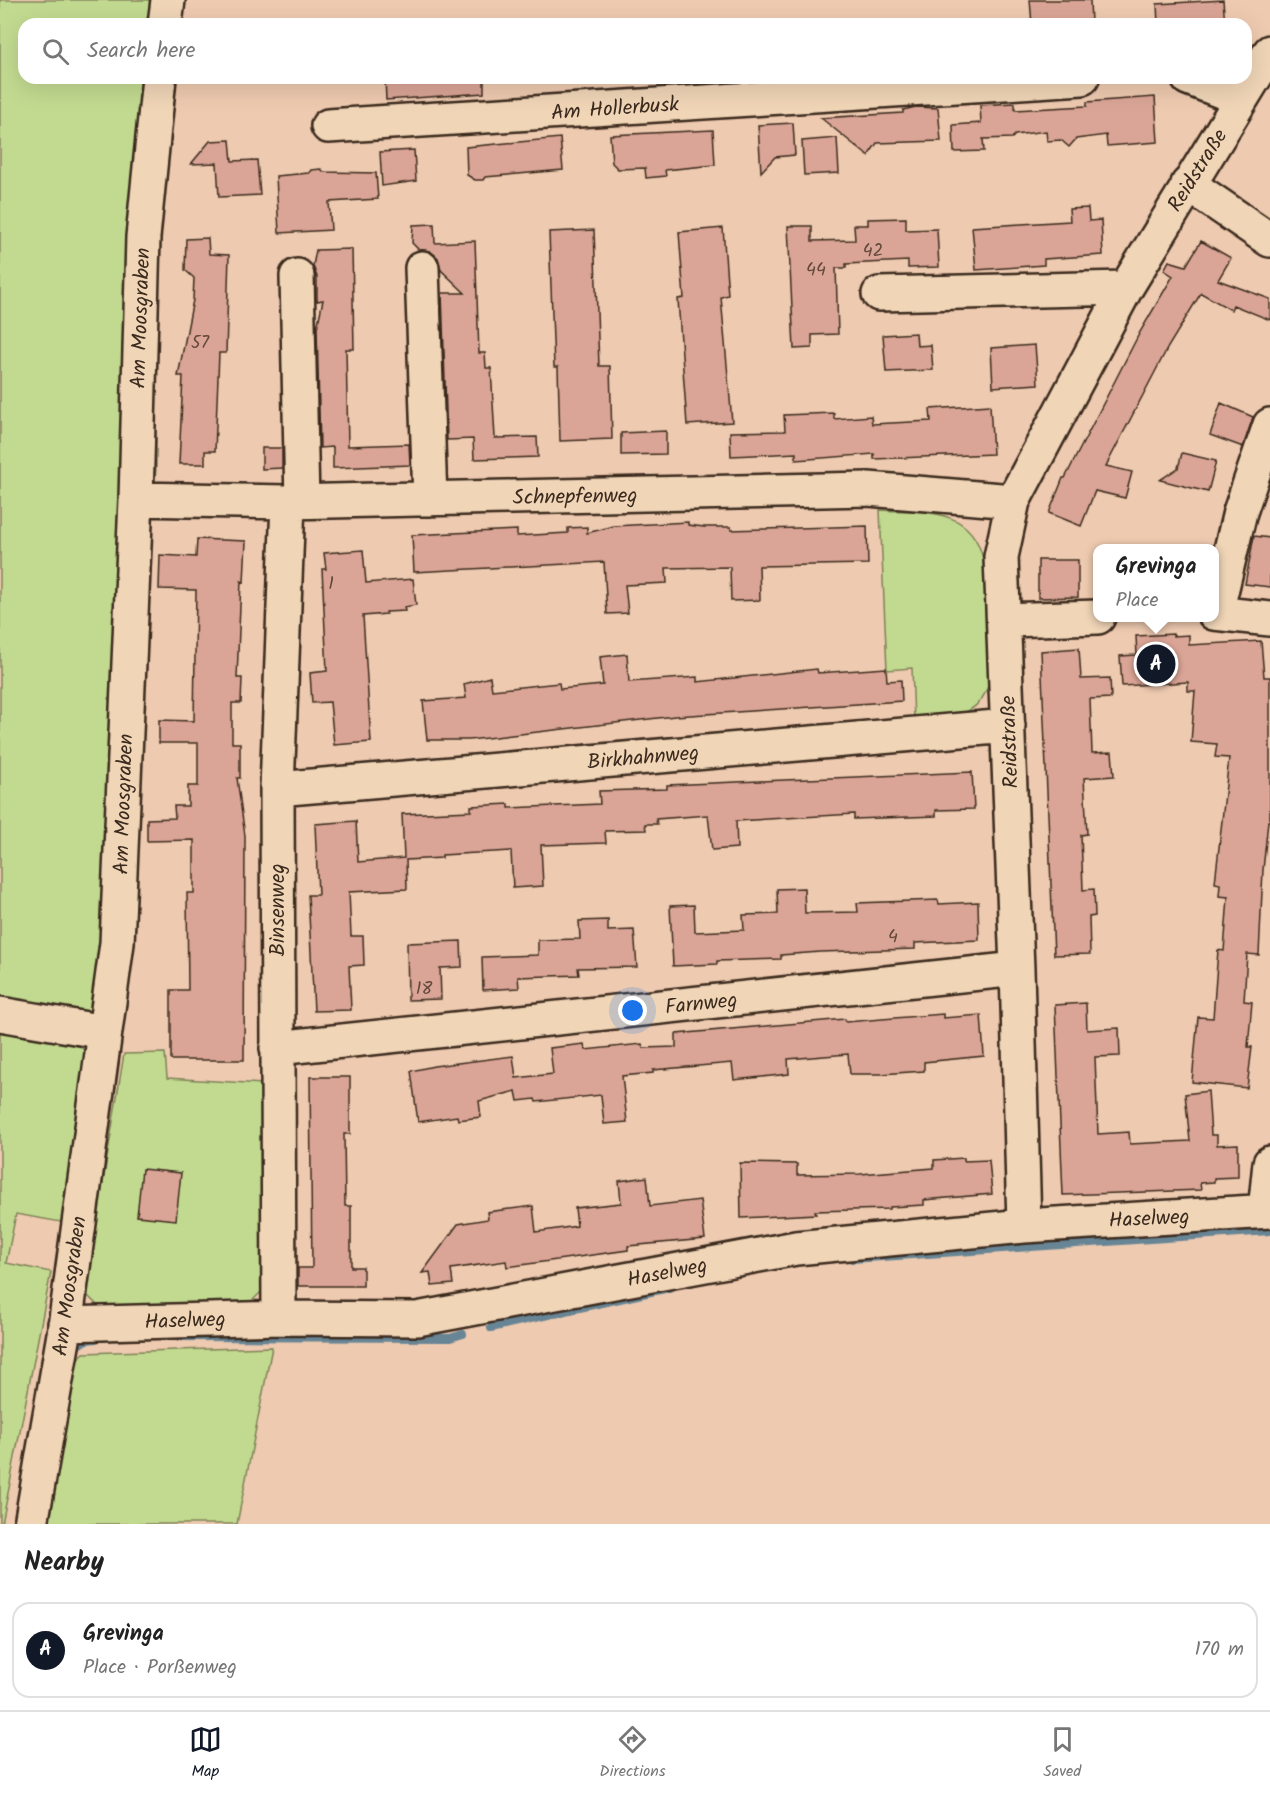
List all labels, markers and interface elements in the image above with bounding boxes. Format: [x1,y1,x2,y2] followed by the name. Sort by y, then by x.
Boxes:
[18,18,1252,84] search box
[87,34,195,69] text: Search here
[39,35,72,68] icon: search
[550,89,680,130] street label: Am Hollerbusk
[1160,122,1237,219] street label: Reidstraße
[863,237,883,266] house number: 42
[123,247,160,389] street label: Am Moosgraben
[806,256,826,285] house number: 44
[191,329,210,358] house number: 57
[512,480,638,515] street label: Schnepfenweg
[1093,544,1219,622] popup
[1116,550,1196,585] text: Grevinga
[328,570,334,599] house number: 1
[1116,585,1159,617] text: Place
[1136,642,1176,686] pin: A
[992,694,1029,789] street label: Reidstraße
[106,733,143,875] street label: Am Moosgraben
[586,737,701,780] street label: Birkhahnweg
[262,864,295,956] street label: Binsenweg
[888,923,898,952] house number: 4
[416,975,432,1004] house number: 18
[663,984,739,1025] street label: Farnweg
[618,996,647,1025] your location
[1108,1201,1190,1238] street label: Haselweg
[44,1214,97,1358] street label: Am Moosgraben
[624,1250,710,1297] street label: Haselweg
[144,1304,226,1339] street label: Haselweg
[24,1542,104,1584] text: Nearby
[83,1617,164,1652] text: Grevinga
[39,1634,52,1666] text: A
[1195,1634,1244,1666] text: 170 m
[83,1652,237,1684] text: Place · Porßenweg
[189,1723,222,1784] tab: Map
[599,1723,666,1784] tab: Directions
[1043,1723,1081,1784] tab: Saved

